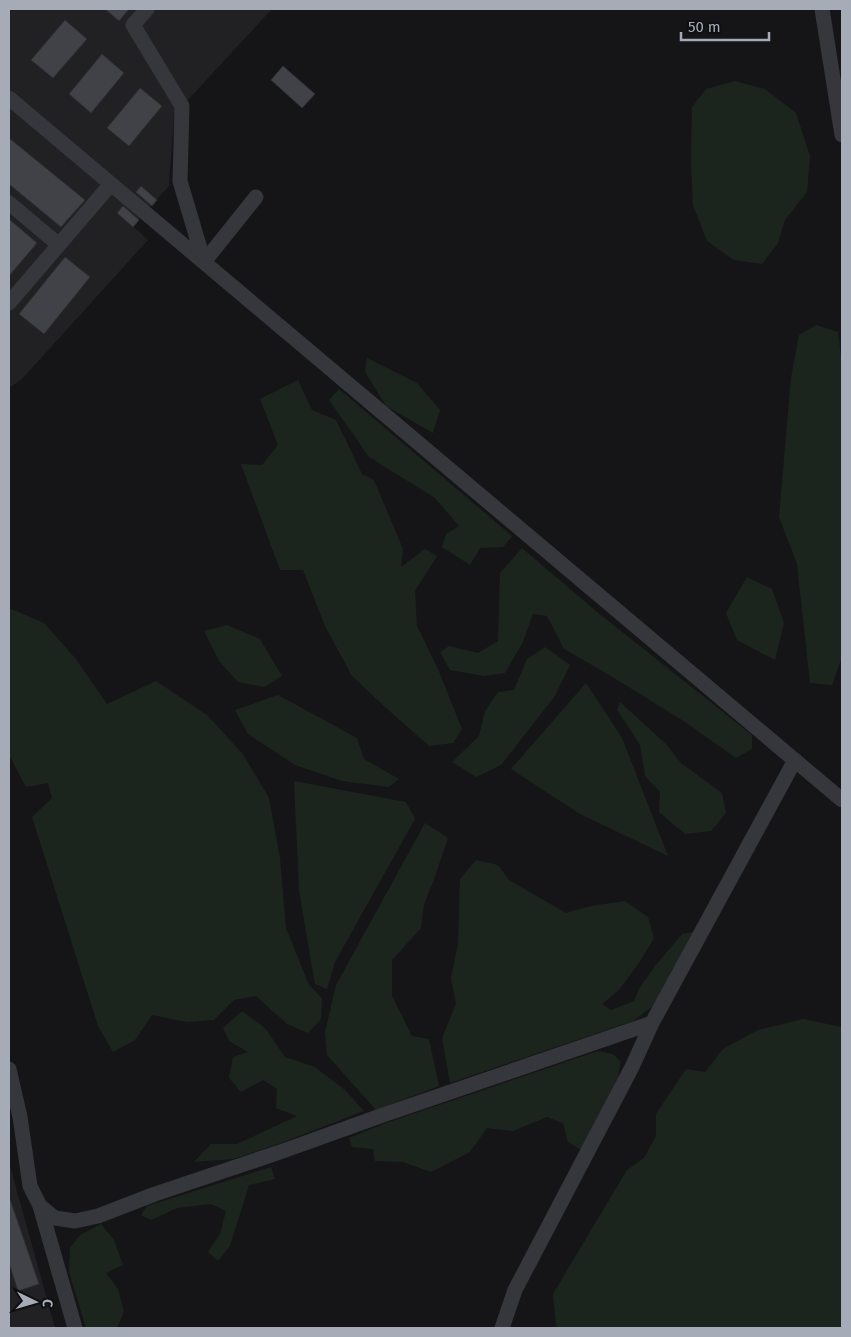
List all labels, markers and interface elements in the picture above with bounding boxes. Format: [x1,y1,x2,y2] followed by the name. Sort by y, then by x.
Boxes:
[681,10,768,42] scale bar
[688,18,721,36] text: 50 m
[10,1277,60,1327] north arrow
[39,1298,56,1308] text: С

